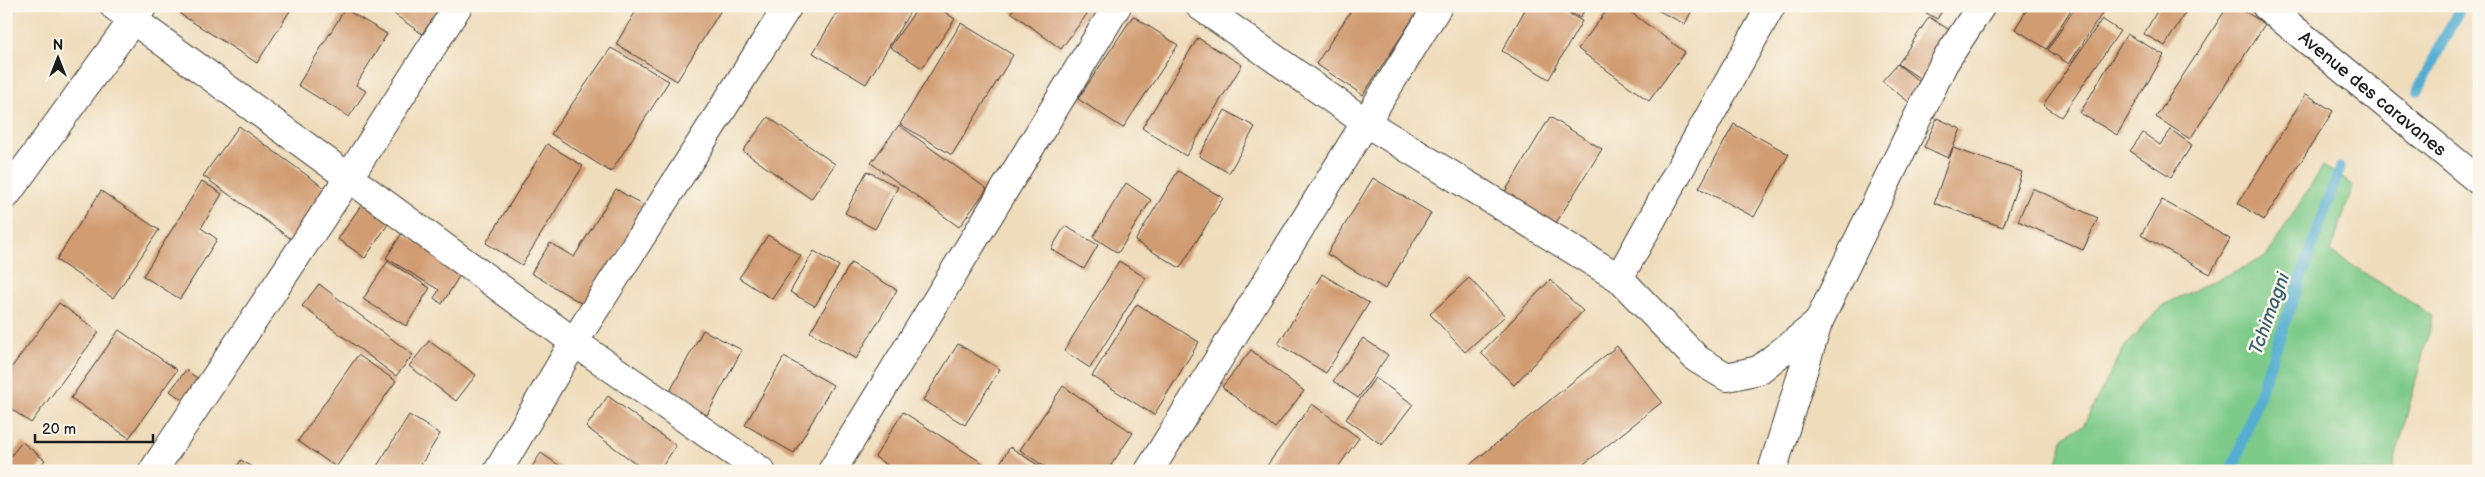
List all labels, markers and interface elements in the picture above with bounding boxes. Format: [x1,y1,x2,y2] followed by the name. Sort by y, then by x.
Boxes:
[2295,27,2451,160] street label: Avenue des caravanes
[32,32,82,82] north arrow
[53,37,63,54] text: N
[2245,269,2296,358] water label: Tchimagni
[35,412,152,444] scale bar
[42,420,76,439] text: 20 m

